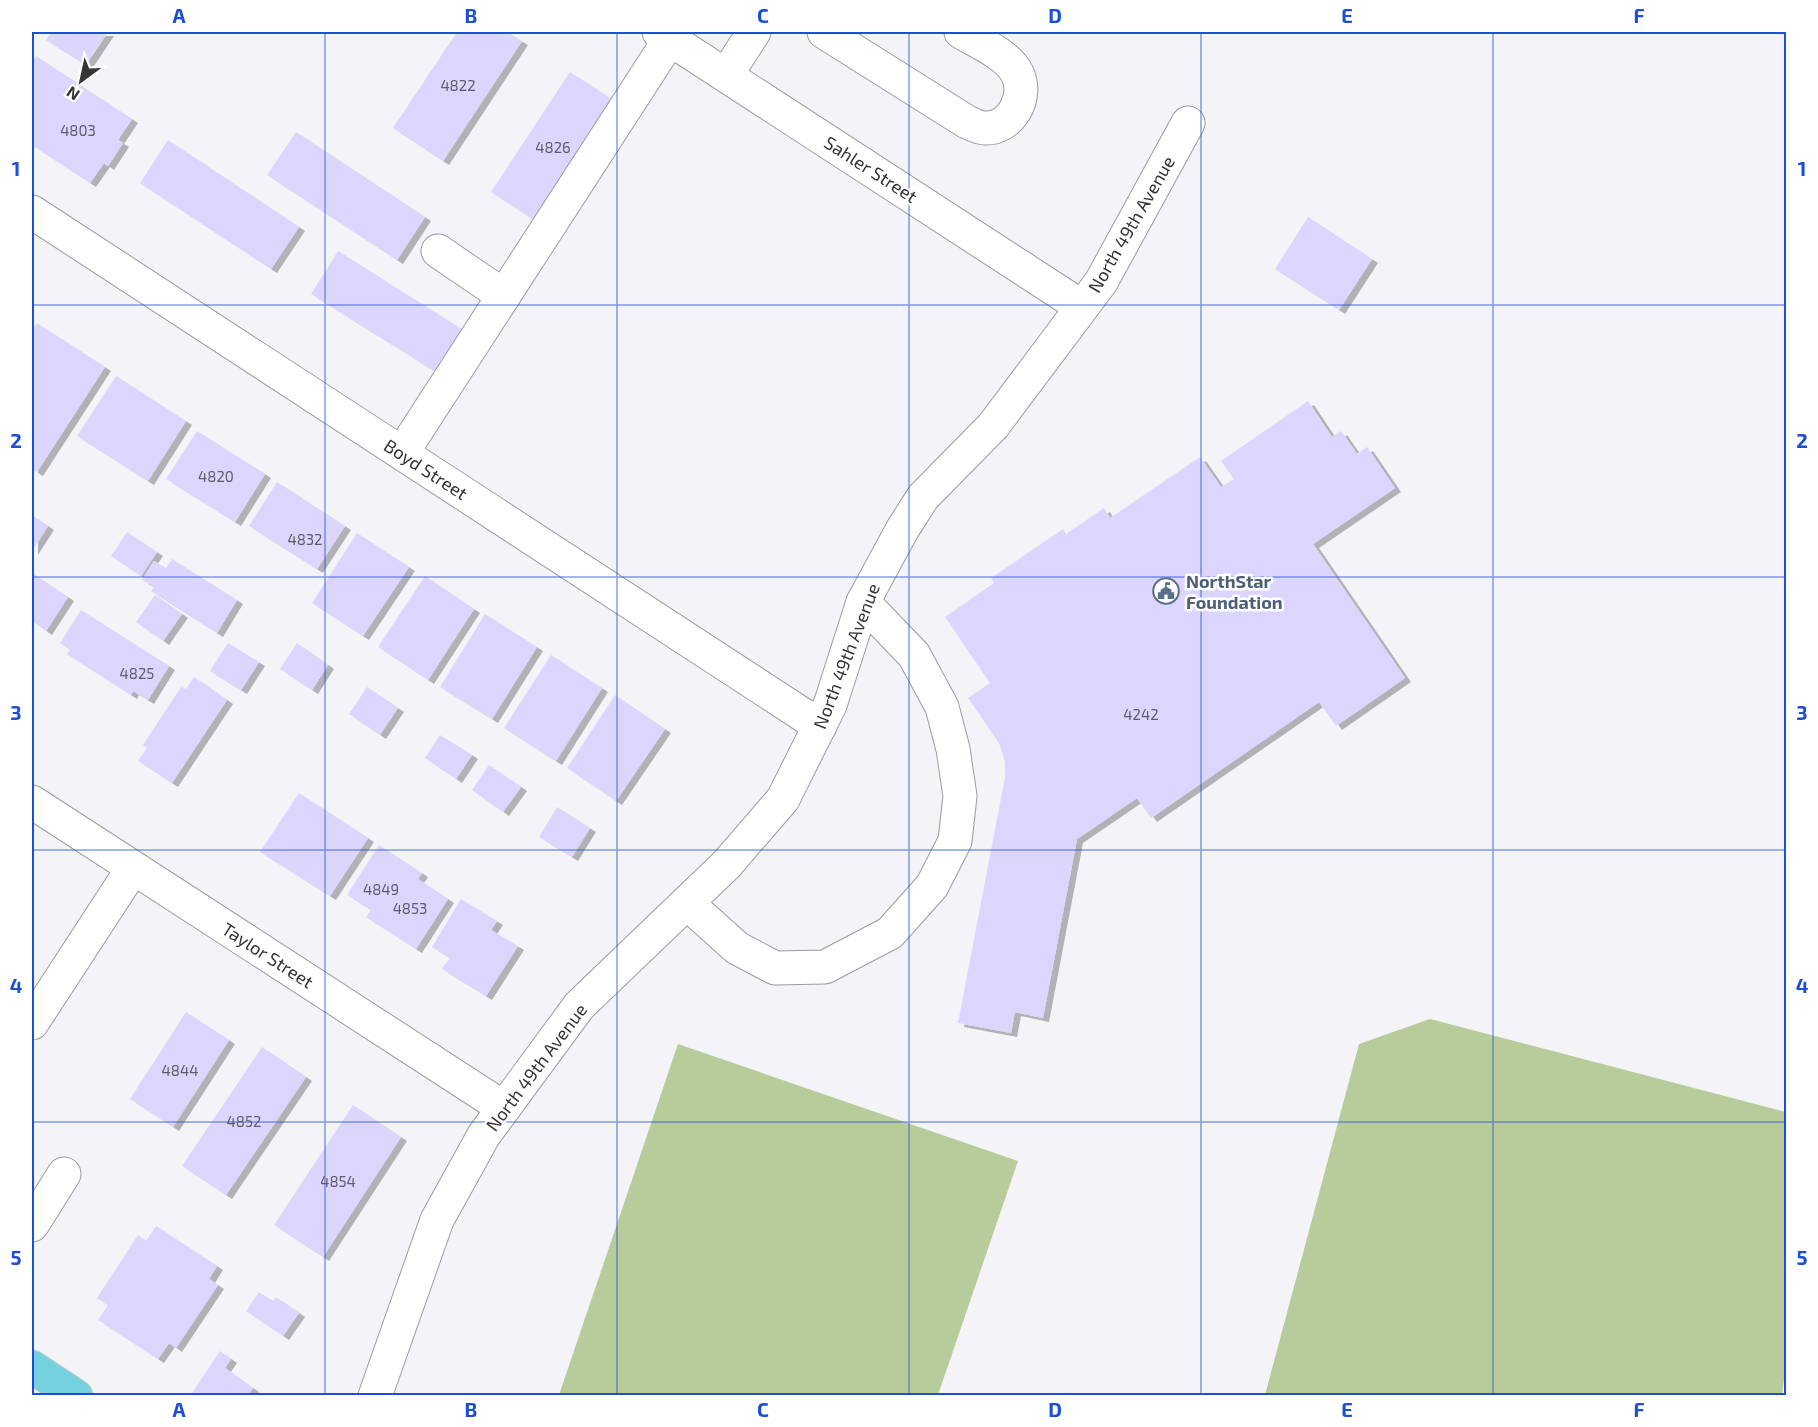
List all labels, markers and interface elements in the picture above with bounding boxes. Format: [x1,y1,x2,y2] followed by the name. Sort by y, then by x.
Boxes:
[172,3,186,27] text: A
[465,3,477,27] text: B
[757,3,769,27] text: C
[1048,3,1062,27] text: D
[1341,3,1353,27] text: E
[1633,3,1645,27] text: F
[51,51,111,111] north arrow
[440,76,476,94] house number: 4822
[63,83,83,105] text: N
[60,121,96,139] house number: 4803
[820,131,922,207] street label: Sahler Street
[535,138,571,156] house number: 4826
[1083,152,1179,296] street label: North 49th Avenue
[12,156,20,180] text: 1
[1798,156,1806,180] text: 1
[10,428,22,452] text: 2
[1796,428,1808,452] text: 2
[380,434,472,504] street label: Boyd Street
[198,467,234,485] house number: 4820
[287,530,323,548] house number: 4832
[1186,570,1283,613] place label: NorthStar Foundation
[1151,576,1181,606] public building icon: NorthStar Foundation
[808,580,884,732] street label: North 49th Avenue
[120,664,154,682] house number: 4825
[10,700,22,724] text: 3
[1796,700,1808,724] text: 3
[1123,705,1159,723] house number: 4242
[363,880,399,898] house number: 4849
[393,899,427,917] house number: 4853
[218,917,318,993] street label: Taylor Street
[10,973,23,997] text: 4
[1796,973,1809,997] text: 4
[481,999,591,1135] street label: North 49th Avenue
[162,1061,198,1079] house number: 4844
[227,1112,261,1130] house number: 4852
[320,1172,356,1190] house number: 4854
[10,1245,22,1269] text: 5
[1796,1245,1808,1269] text: 5
[172,1397,186,1421] text: A
[465,1397,477,1421] text: B
[757,1397,769,1421] text: C
[1048,1397,1062,1421] text: D
[1341,1397,1353,1421] text: E
[1633,1397,1645,1421] text: F

